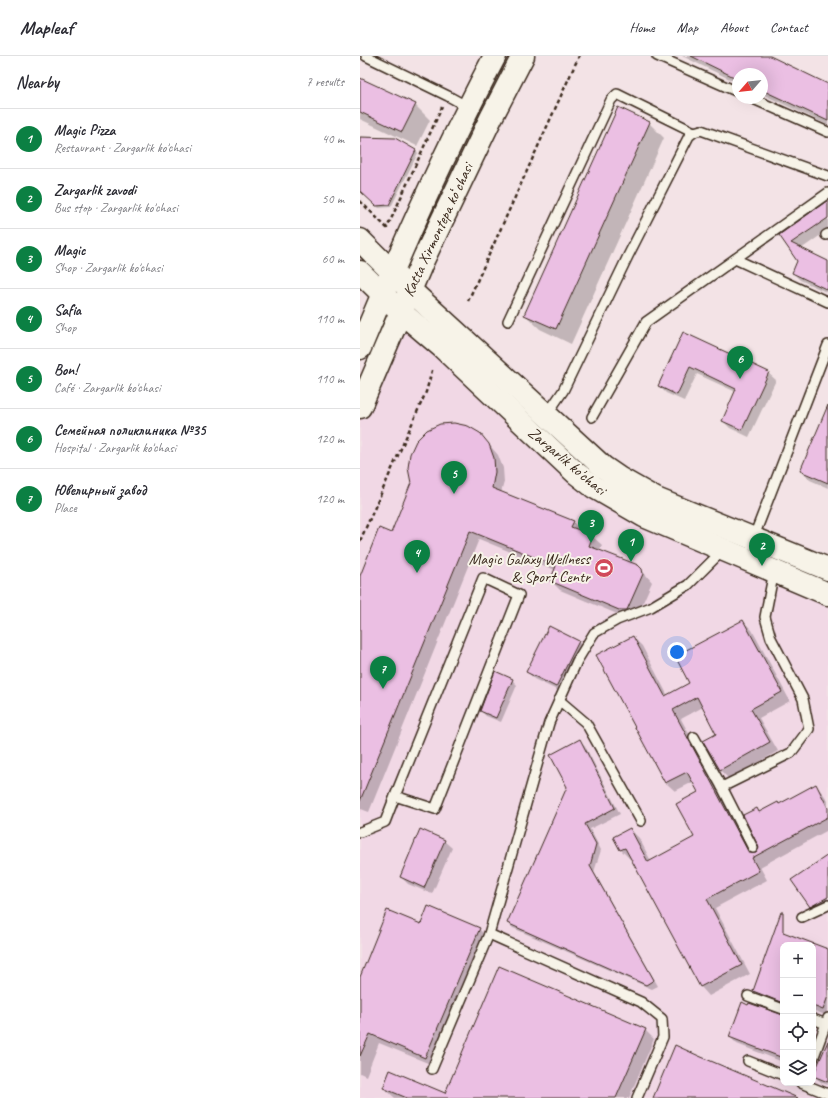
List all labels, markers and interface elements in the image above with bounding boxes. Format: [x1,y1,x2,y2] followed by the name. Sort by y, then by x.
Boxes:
[20,16,73,40] text: Mapleaf
[629,19,655,36] text: Home
[677,19,698,36] text: Map
[720,19,748,36] text: About
[770,19,808,36] text: Contact
[732,68,768,104] north arrow
[16,72,59,93] text: Nearby
[306,74,344,90] text: 7 results
[54,121,115,140] text: Magic Pizza
[26,131,32,147] text: 1
[322,131,344,147] text: 40 m
[54,140,191,156] text: Restaurant · Zargarlik ko'chasi
[398,158,479,300] street label: Katta Xirmontepa koʻchasi
[54,181,136,200] text: Zargarlik zavodi
[26,191,32,207] text: 2
[322,191,344,207] text: 50 m
[54,200,178,216] text: Bus stop · Zargarlik ko'chasi
[54,241,85,260] text: Magic
[26,251,32,267] text: 3
[322,251,344,267] text: 60 m
[54,260,163,276] text: Shop · Zargarlik ko'chasi
[54,301,81,320] text: Safia
[26,311,32,327] text: 4
[316,311,344,327] text: 110 m
[54,320,76,336] text: Shop
[727,346,753,379] pin: 6
[54,361,77,380] text: Bon!
[26,371,32,387] text: 5
[316,371,344,387] text: 110 m
[54,380,160,396] text: Café · Zargarlik ko'chasi
[54,421,205,440] text: Семейная поликлиника №35
[524,423,612,501] street label: Zargarlik ko'chasi
[26,431,32,447] text: 6
[316,431,344,447] text: 120 m
[54,440,176,456] text: Hospital · Zargarlik ko'chasi
[441,461,467,494] pin: 5
[54,481,146,500] text: Ювелирный завод
[26,491,32,507] text: 7
[316,491,344,507] text: 120 m
[54,500,77,516] text: Place
[578,510,604,543] pin: 3
[618,529,644,562] pin: 1
[749,533,775,566] pin: 2
[404,540,430,573] pin: 4
[469,549,592,587] place label: Magic Galaxy Wellness & Sport Centr
[593,557,615,579] sports icon: Magic Galaxy Wellness & Sport Centr
[667,642,687,662] your location
[370,656,396,689] pin: 7
[780,942,816,1086] map controls
[780,942,816,978] button: +
[780,978,816,1014] button: −
[780,1014,816,1050] button: locate
[780,1050,816,1086] button: layers

